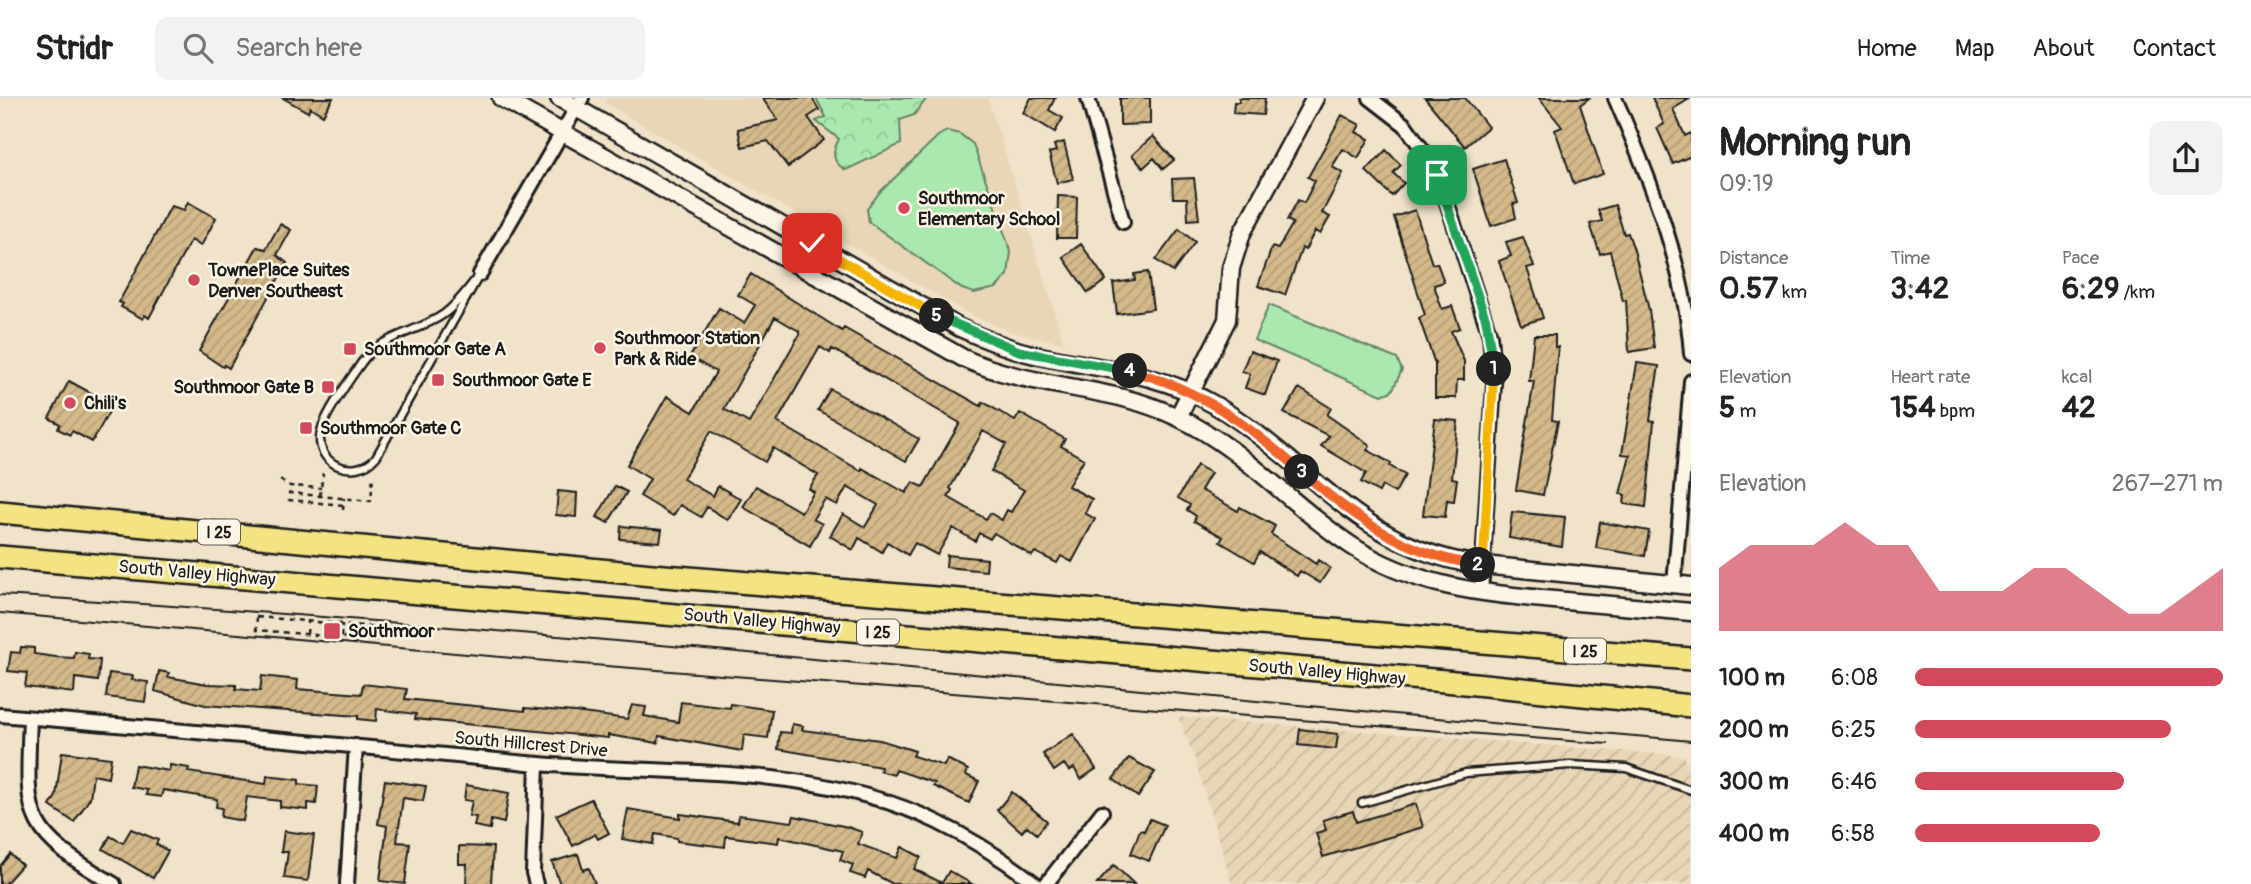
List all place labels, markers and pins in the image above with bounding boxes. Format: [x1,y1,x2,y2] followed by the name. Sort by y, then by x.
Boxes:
[1407,145,1467,205] pin
[918,187,1060,231] place label: Southmoor Elementary School
[896,200,912,216] marker: Southmoor Elementary School
[782,213,842,273] pin
[207,259,350,303] place label: TownePlace Suites Denver Southeast
[186,272,202,288] marker: TownePlace Suites Denver Southeast
[920,298,954,333] pin: 5
[614,327,760,371] place label: Southmoor Station Park & Ride
[364,338,506,361] place label: Southmoor Gate A
[592,340,608,356] marker: Southmoor Station Park & Ride
[342,341,358,357] marker: Southmoor Gate A
[1476,352,1512,386] pin: 1
[1112,354,1148,388] pin: 4
[452,369,592,392] place label: Southmoor Gate E
[430,372,446,388] marker: Southmoor Gate E
[173,376,314,399] place label: Southmoor Gate B
[320,379,336,395] marker: Southmoor Gate B
[84,392,127,415] place label: Chili's
[62,395,78,411] marker: Chili's
[320,417,461,440] place label: Southmoor Gate C
[298,420,314,436] marker: Southmoor Gate C
[1284,454,1320,490] pin: 3
[1460,547,1496,582] pin: 2
[348,620,435,643] place label: Southmoor
[322,621,342,641] marker: Southmoor

